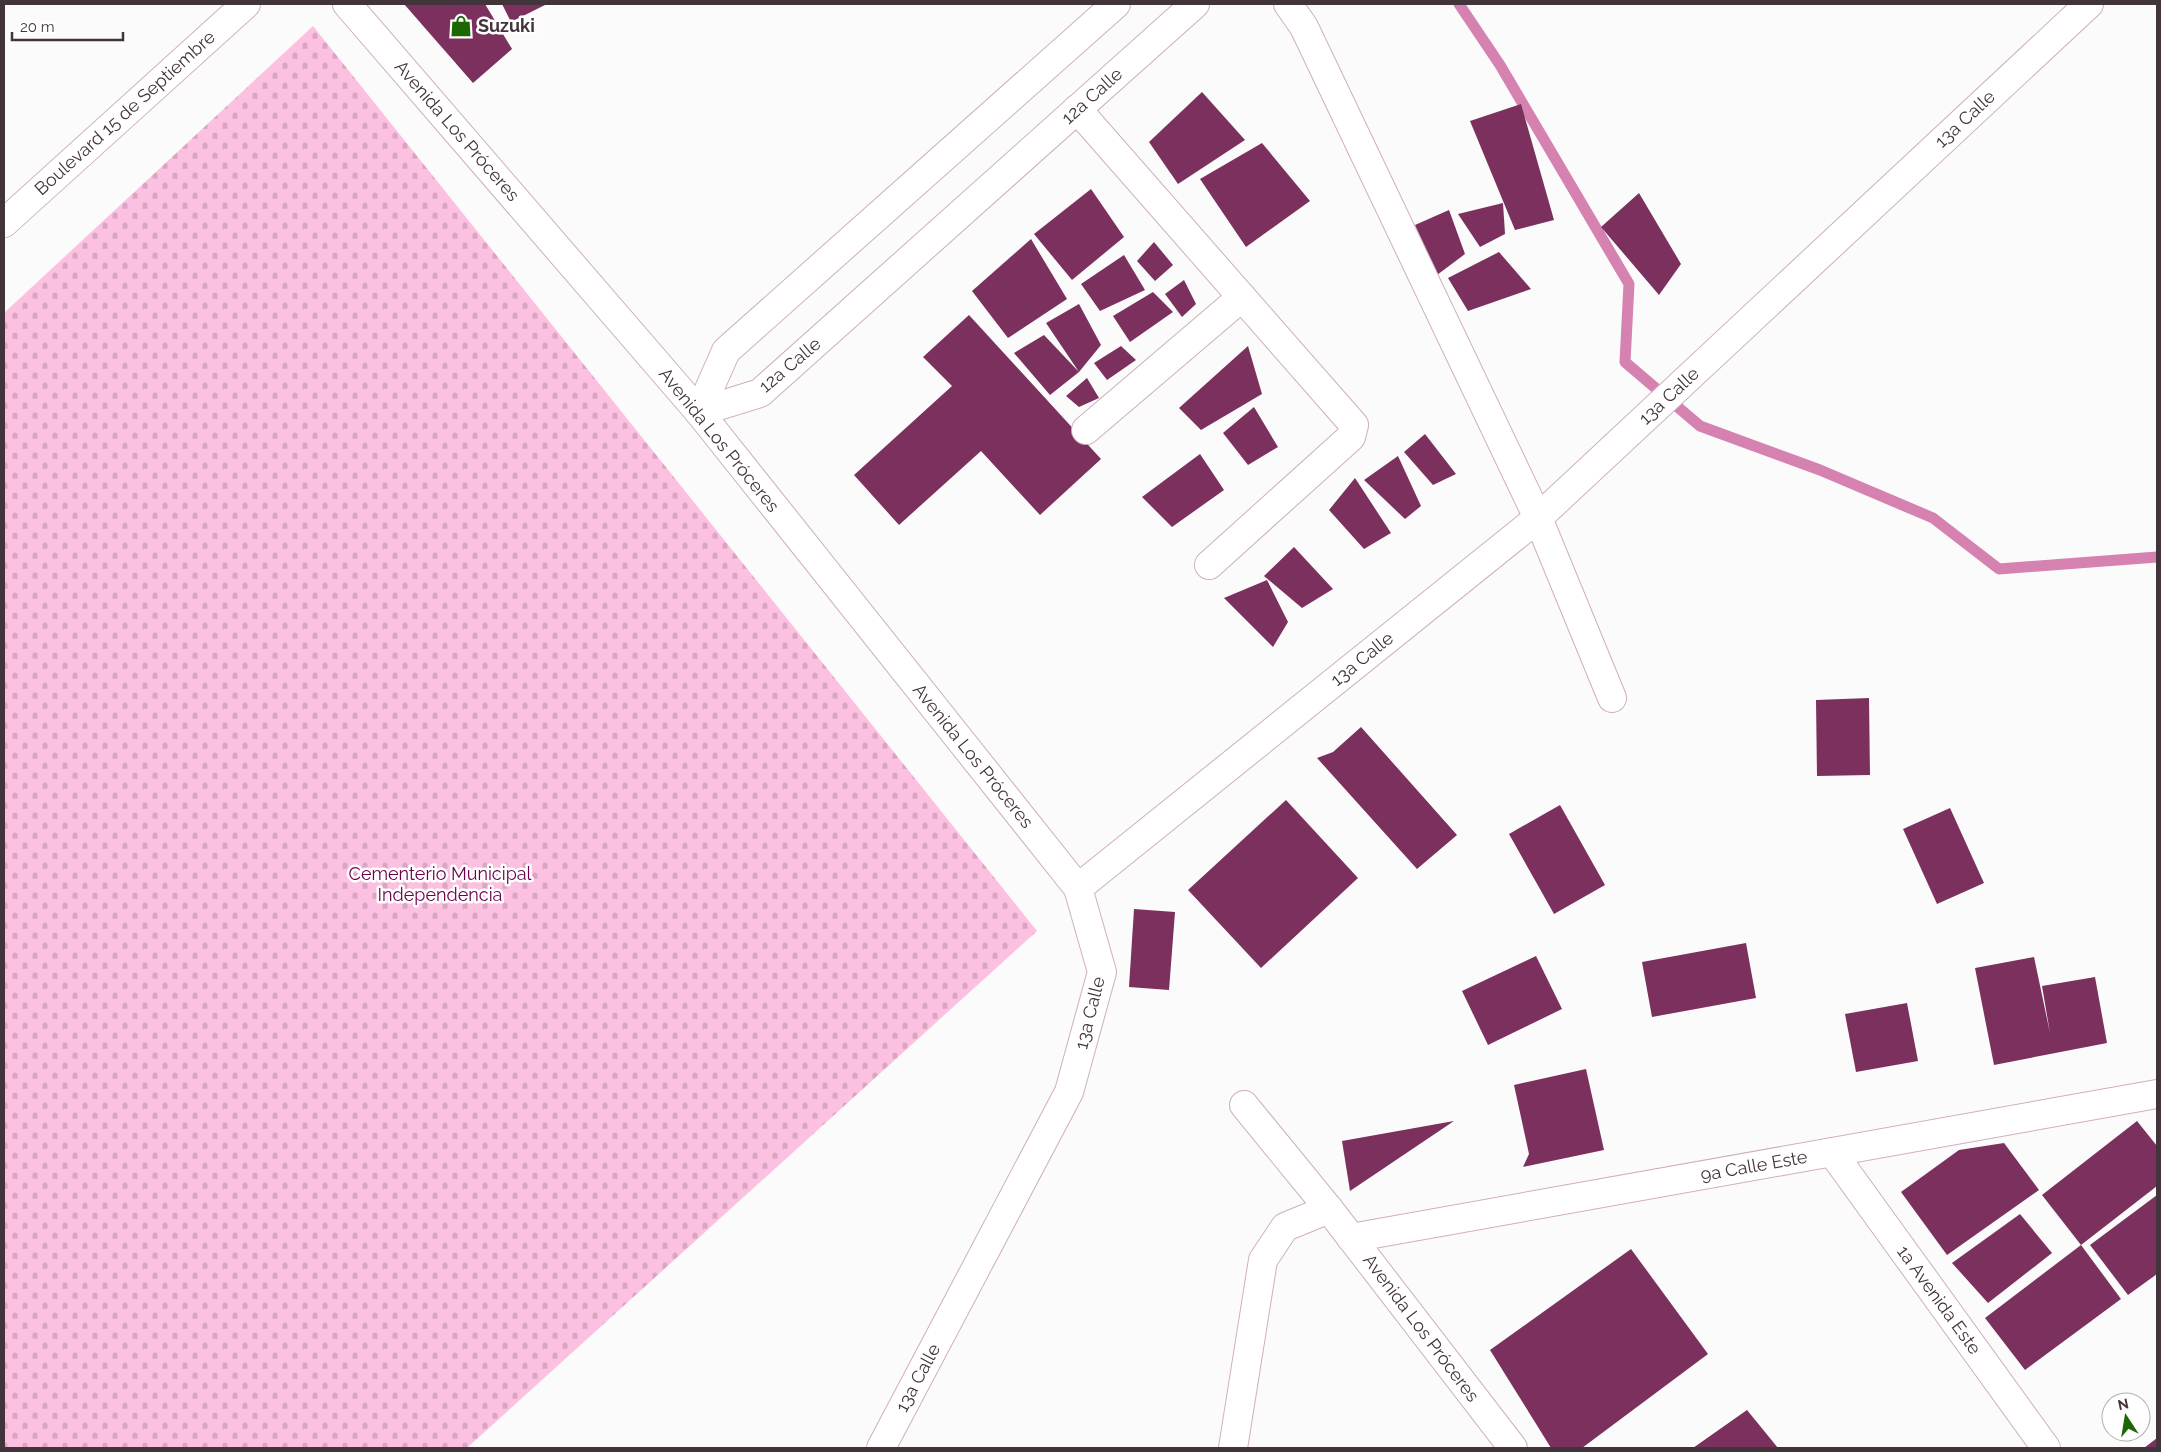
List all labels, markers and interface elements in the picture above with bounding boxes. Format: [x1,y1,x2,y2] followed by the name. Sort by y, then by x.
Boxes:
[12,10,124,42] scale bar
[448,13,474,39] shop icon: Suzuki
[478,15,535,36] place label: Suzuki
[20,18,55,36] text: 20 m
[30,26,219,199] street label: Boulevard 15 de Septiembre
[391,56,524,205] street label: Avenida Los Próceres
[1057,63,1127,128] street label: 12a Calle
[1930,85,1999,152] street label: 13a Calle
[755,333,825,396] street label: 12a Calle
[1634,362,1703,429] street label: 13a Calle
[655,363,784,516] street label: Avenida Los Próceres
[1326,627,1397,690] street label: 13a Calle
[909,679,1038,832] street label: Avenida Los Próceres
[349,863,532,905] park label: Cementerio Municipal Independencia
[1070,974,1109,1051] street label: 13a Calle
[1699,1146,1809,1185] street label: 9a Calle Este
[1893,1241,1986,1358] street label: 1a Avenida Este
[1359,1250,1484,1406] street label: Avenida Los Próceres
[891,1340,944,1415] street label: 13a Calle
[2101,1392,2151,1442] north arrow
[2116,1395,2130,1413] text: N

